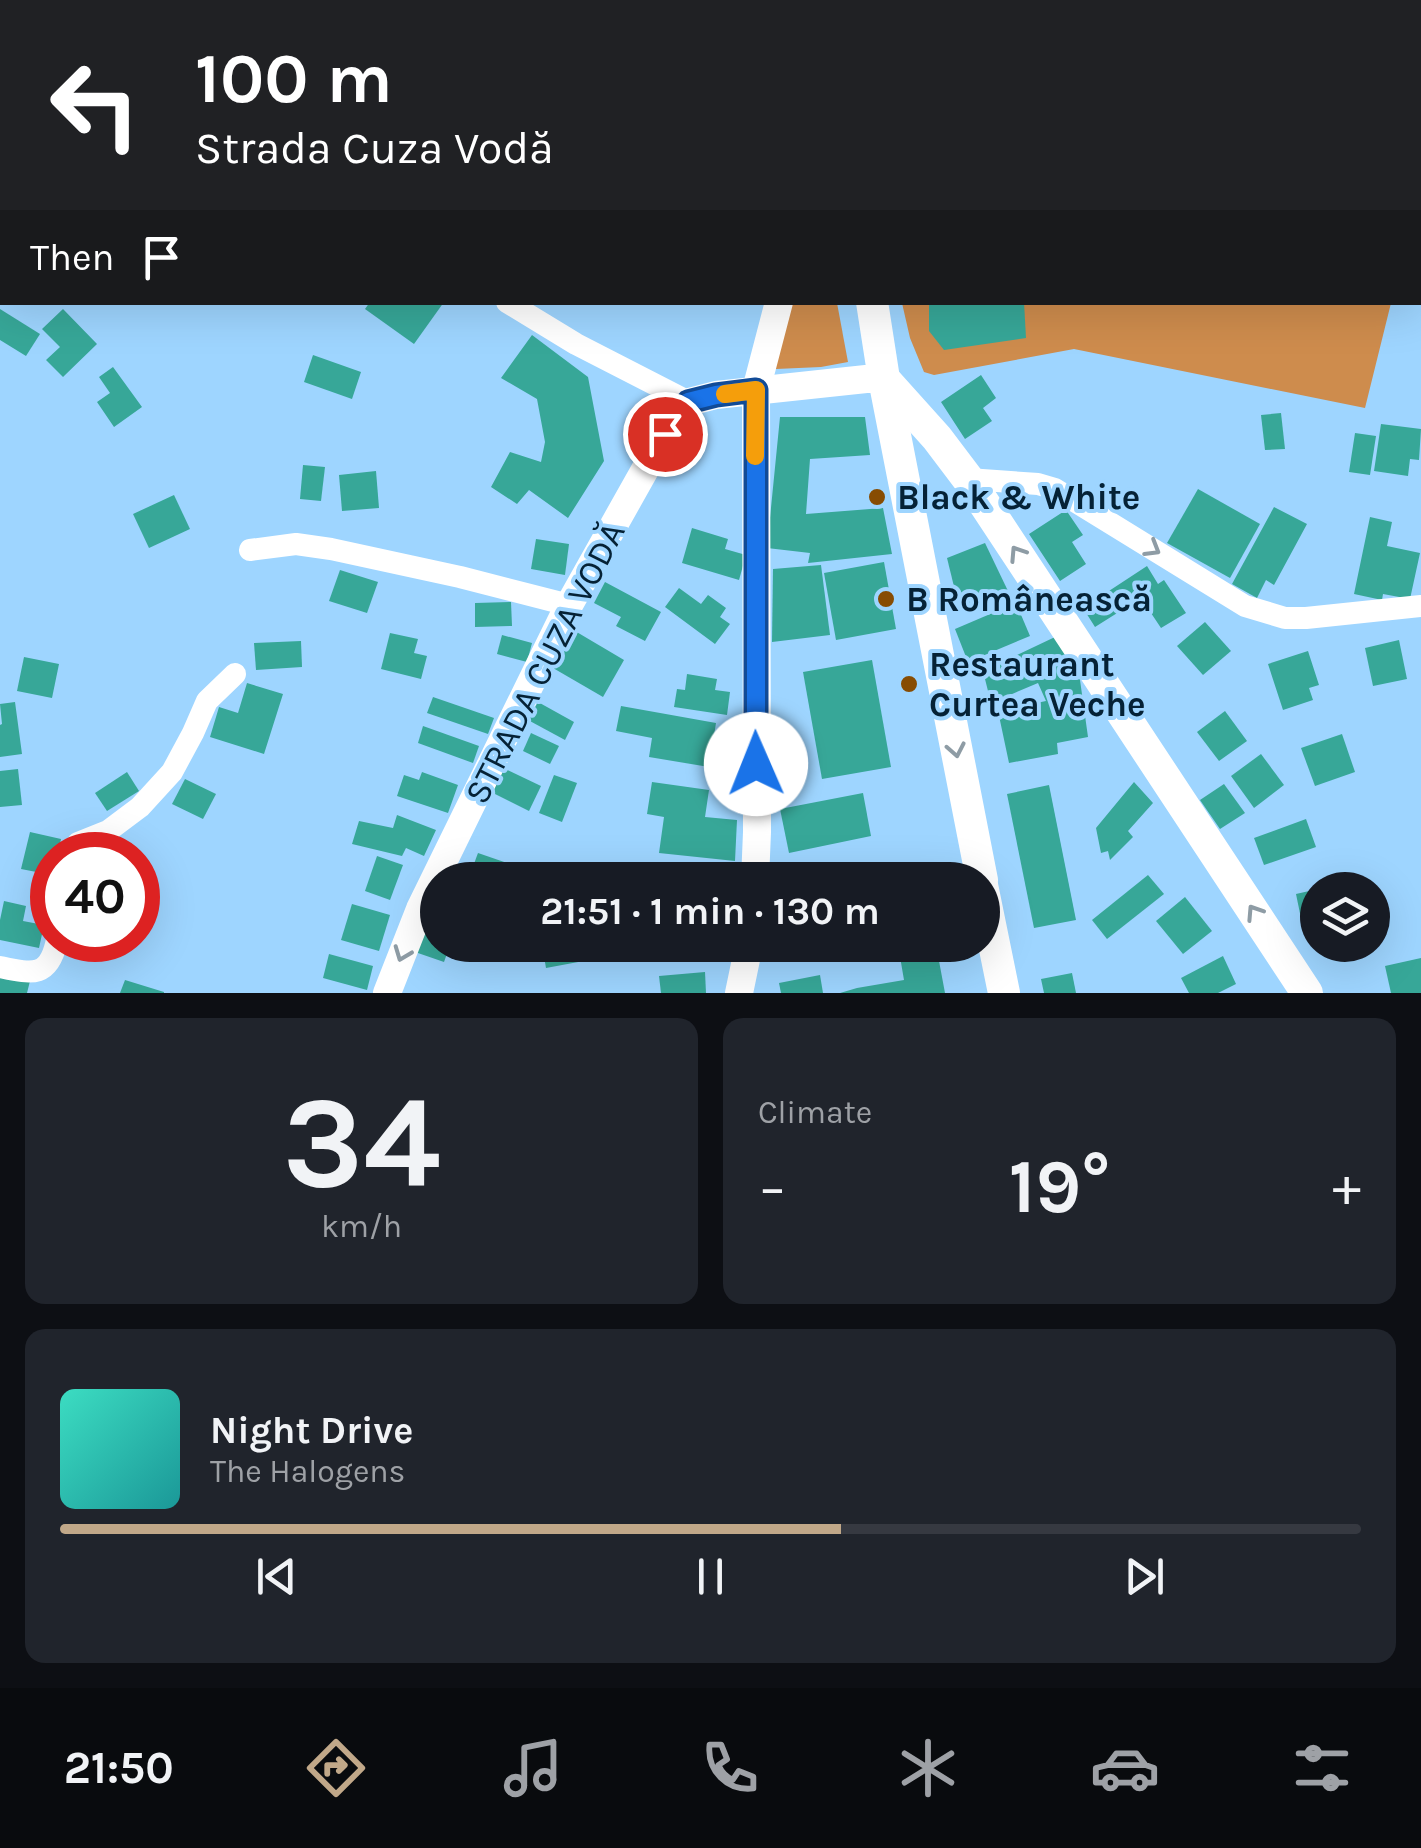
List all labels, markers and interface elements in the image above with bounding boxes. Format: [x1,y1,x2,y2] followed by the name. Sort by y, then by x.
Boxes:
[195,38,393,120] text: 100 m
[30,40,160,170] icon: left
[195,122,554,174] text: Strada Cuza Vodă
[134,230,189,285] icon: arrive
[30,235,114,280] text: Then
[623,392,708,477] pin
[638,407,693,462] icon: arrive
[897,477,1140,518] place label: Black & White
[866,486,888,508] marker: Black & White
[456,515,634,811] street label: STRADA CUZA VODĂ
[1142,537,1160,556] one-way arrow
[1010,545,1029,563] one-way arrow
[906,579,1152,620] place label: B Românească
[875,588,897,610] marker: B Românească
[929,644,1146,725] place label: Restaurant Curtea Veche
[898,673,920,695] marker: Restaurant Curtea Veche
[704,712,808,816] position arrow
[945,741,966,758] one-way arrow
[30,832,160,962] speed limit sign: 40
[1300,872,1390,962] map controls
[1300,872,1390,962] button: layers
[540,889,880,934] text: 21:51 · 1 min · 130 m
[1247,904,1266,922] one-way arrow
[393,944,413,961] one-way arrow
[282,1067,441,1219] text: 34
[758,1094,872,1131] text: Climate
[1009,1143,1110,1231] text: 19°
[758,1155,787,1219] text: −
[1332,1155,1361,1219] text: +
[321,1208,402,1245] text: km/h
[210,1408,413,1453] text: Night Drive
[210,1453,405,1490] text: The Halogens
[249,1549,304,1604] icon: previous
[683,1549,738,1604] icon: pause
[1117,1549,1172,1604] icon: next
[301,1733,371,1803] icon: directions
[498,1733,568,1803] icon: music
[695,1733,765,1803] icon: phone
[893,1733,963,1803] icon: climate
[1090,1733,1160,1803] icon: car
[1287,1733,1357,1803] icon: filters
[64,1742,174,1794] text: 21:50

